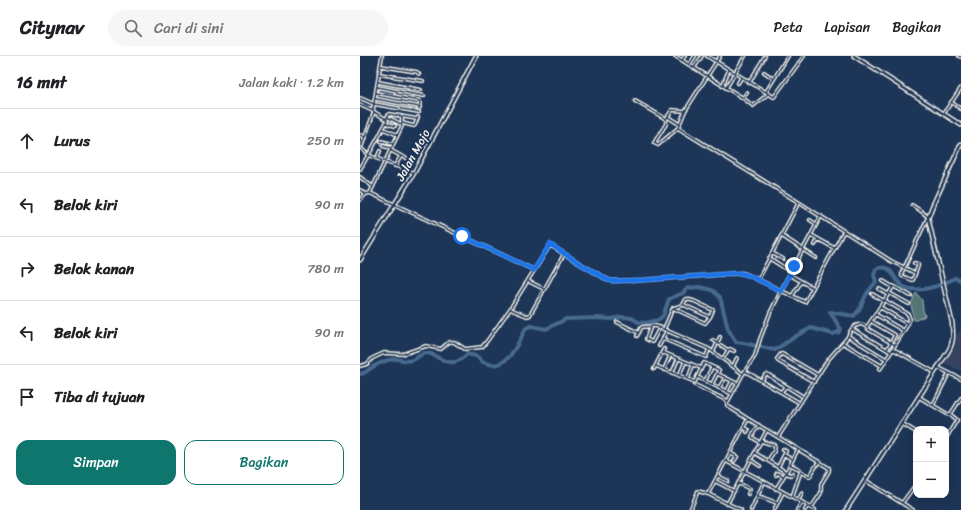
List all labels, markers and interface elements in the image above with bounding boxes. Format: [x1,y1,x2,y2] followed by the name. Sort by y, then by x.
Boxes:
[108,10,388,46] search box
[20,11,84,44] text: Citynav
[154,15,224,41] text: Cari di sini
[773,15,802,40] text: Peta
[824,15,870,40] text: Lapisan
[892,15,941,40] text: Bagikan
[122,17,144,39] icon: search
[16,67,66,97] text: 16 mnt
[239,71,344,94] text: Jalan kaki · 1.2 km
[389,125,436,186] street label: Jalan Mojo
[54,128,90,154] text: Lurus
[307,129,344,152] text: 250 m
[16,130,38,152] icon: ahead
[54,192,117,218] text: Belok kiri
[314,193,344,216] text: 90 m
[16,194,38,216] icon: left
[453,227,471,245] route start
[54,256,134,282] text: Belok kanan
[307,257,344,280] text: 780 m
[785,257,803,275] route end
[16,258,38,280] icon: right
[54,320,117,346] text: Belok kiri
[314,321,344,344] text: 90 m
[16,322,38,344] icon: left
[54,384,145,410] text: Tiba di tujuan
[16,386,38,408] icon: arrive
[913,426,949,498] map controls
[913,426,949,462] button: +
[16,440,176,485] button: Simpan
[184,440,344,485] button: Bagikan
[913,462,949,498] button: −

